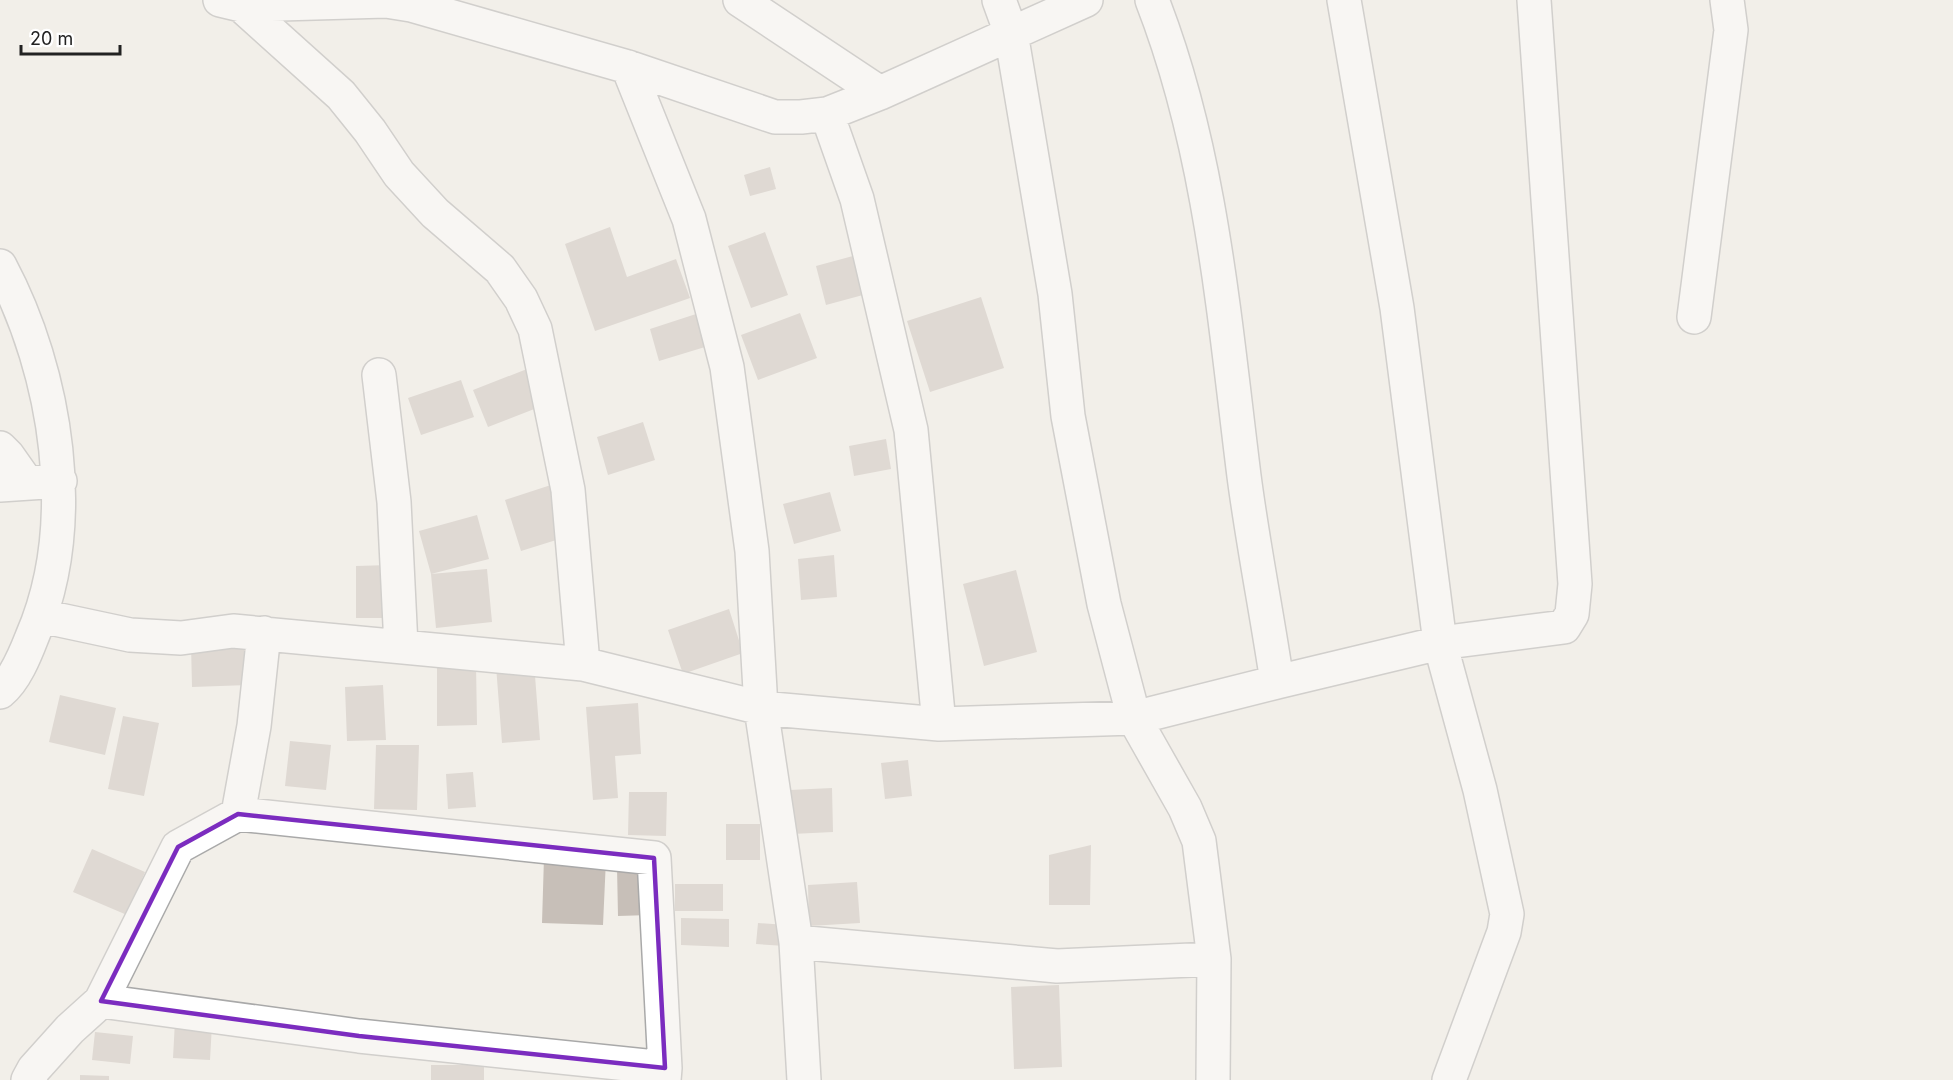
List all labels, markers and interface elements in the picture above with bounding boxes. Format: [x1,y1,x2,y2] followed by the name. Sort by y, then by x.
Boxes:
[21,18,120,56] scale bar
[30,28,73,49] text: 20 m

